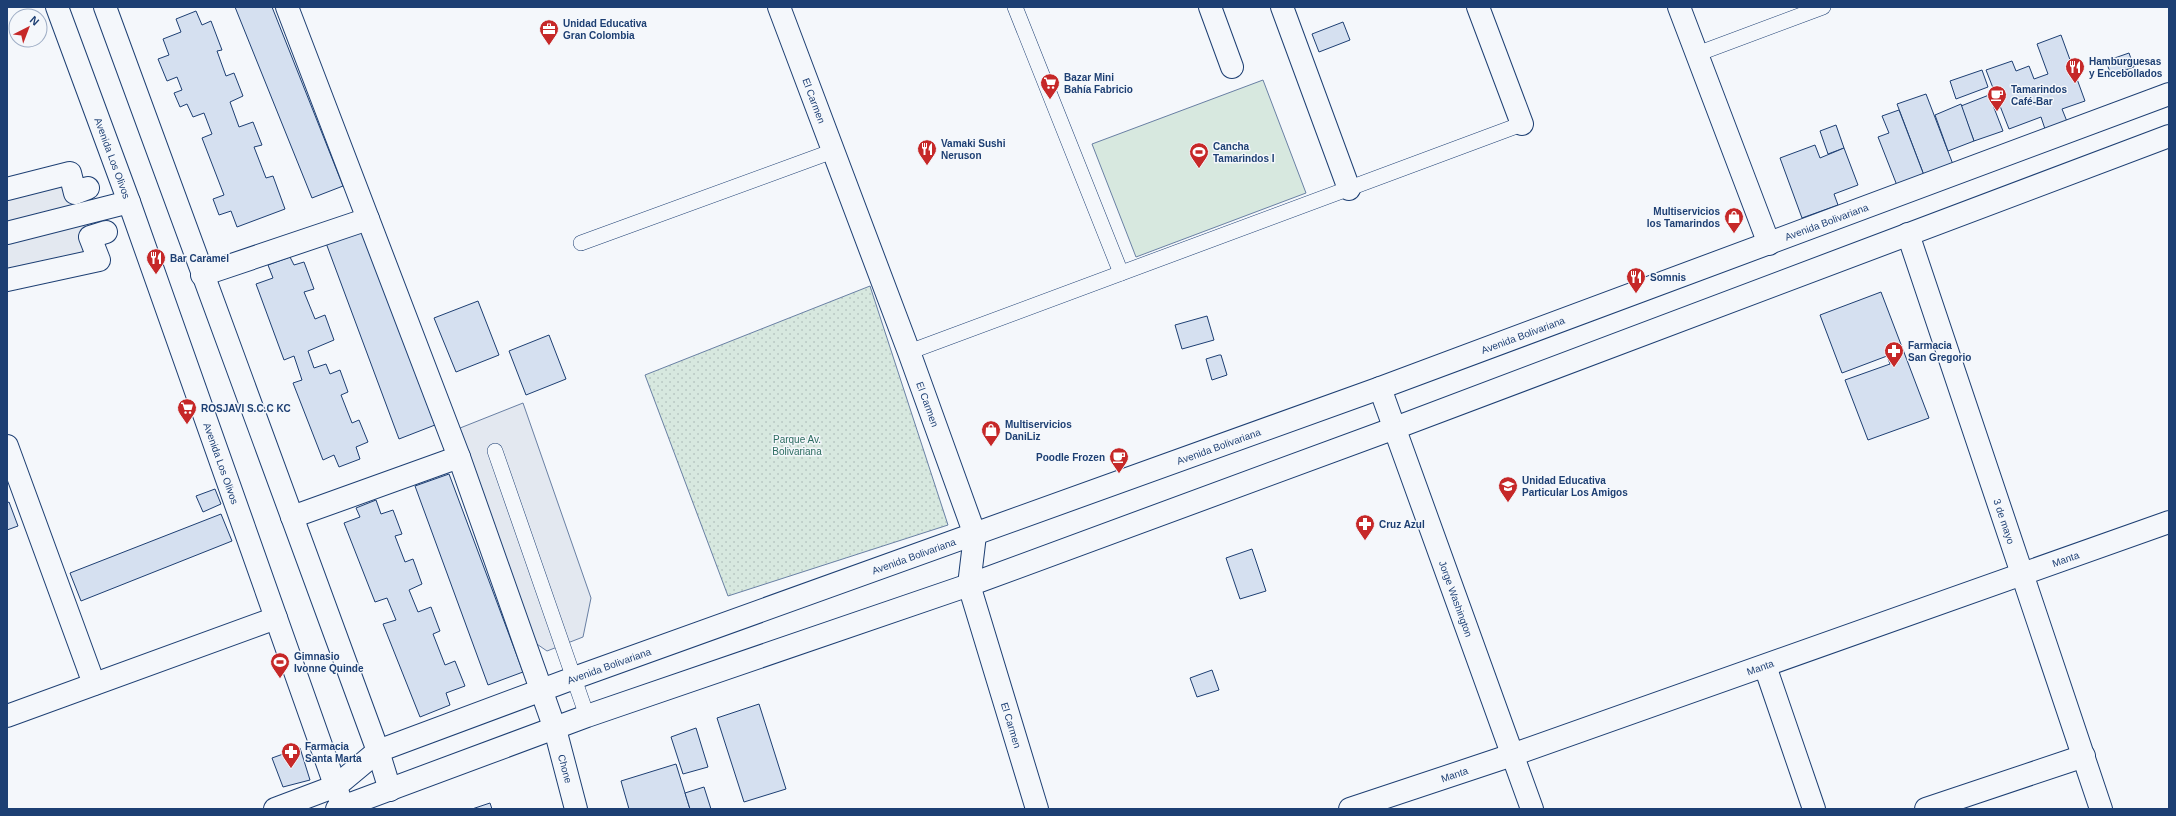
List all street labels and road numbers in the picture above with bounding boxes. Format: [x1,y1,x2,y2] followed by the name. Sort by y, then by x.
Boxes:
[801,77,828,125] street label: El Carmen
[93,116,133,200] street label: Avenida Los Olivos
[1783,201,1870,242] street label: Avenida Bolivariana
[1480,314,1567,355] street label: Avenida Bolivariana
[915,380,941,428] street label: El Carmen
[202,421,241,505] street label: Avenida Los Olivos
[1175,426,1262,466] street label: Avenida Bolivariana
[1992,497,2017,546] street label: 3 de mayo
[870,536,957,576] street label: Avenida Bolivariana
[2051,549,2081,569] street label: Manta
[1437,559,1475,638] street label: Jorge Washington
[565,645,653,686] street label: Avenida Bolivariana
[1745,657,1775,677] street label: Manta
[999,701,1024,749] street label: El Carmen
[556,753,575,785] street label: Chone
[1439,764,1470,784] street label: Manta

